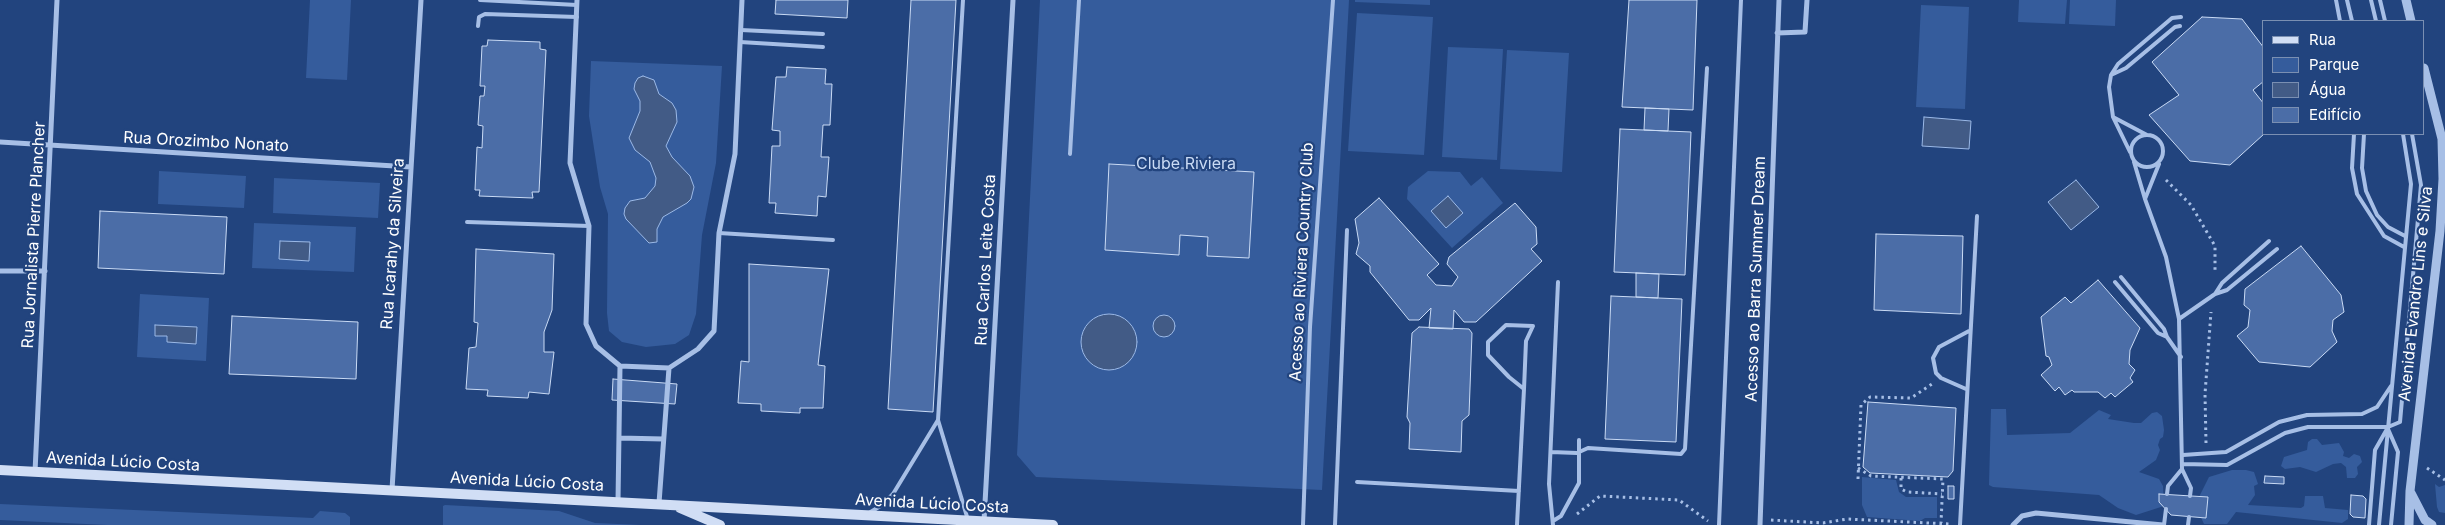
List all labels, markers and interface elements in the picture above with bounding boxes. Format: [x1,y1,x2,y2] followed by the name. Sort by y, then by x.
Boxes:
[2262,20,2425,135] legend
[2309,30,2336,49] text: Rua
[2309,55,2359,74] text: Parque
[2309,80,2346,99] text: Água
[2309,105,2361,124] text: Edifício
[18,121,50,349] street label: Rua Jornalista Pierre Plancher
[123,128,289,156] street label: Rua Orozimbo Nonato
[1286,142,1318,382] street label: Acesso ao Riviera Country Club
[1136,154,1236,174] park label: Clube Riviera
[1742,156,1770,402] street label: Acesso ao Barra Summer Dream
[377,158,409,330] street label: Rua Icarahy da Silveira
[972,174,1000,346] street label: Rua Carlos Leite Costa
[2395,185,2437,403] street label: Avenida Evandro Lins e Silva
[45,448,201,476] street label: Avenida Lúcio Costa
[449,468,605,496] street label: Avenida Lúcio Costa
[854,490,1010,518] street label: Avenida Lúcio Costa

